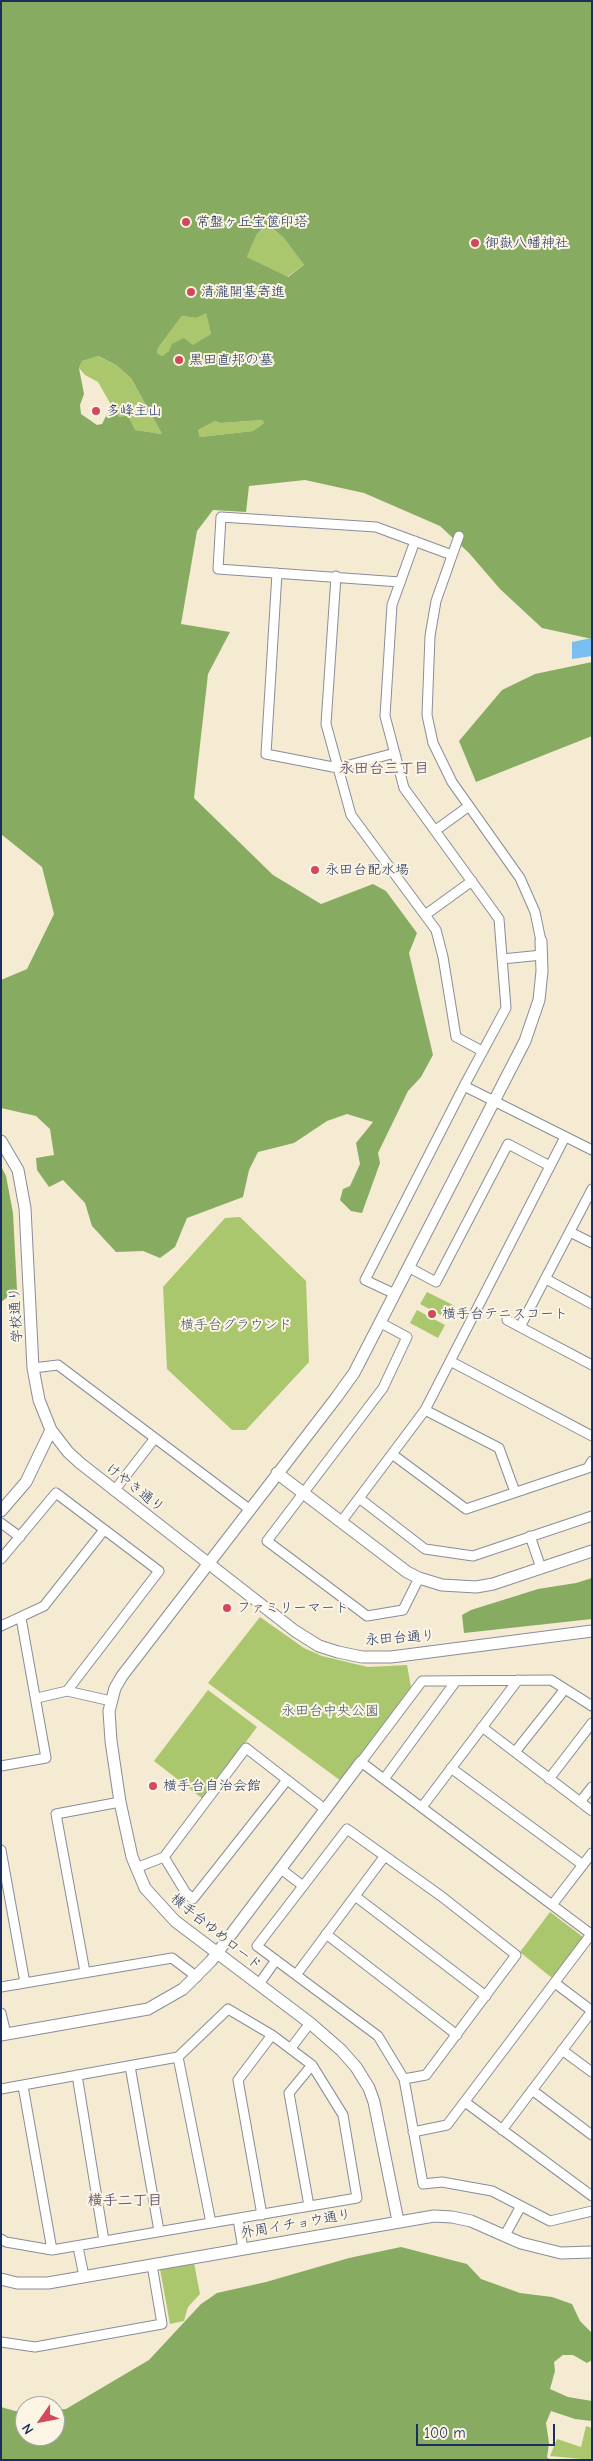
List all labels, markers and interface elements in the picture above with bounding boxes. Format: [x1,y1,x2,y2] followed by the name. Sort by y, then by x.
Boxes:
[196,214,308,230] place label: 常盤ヶ丘宝篋印塔
[180,216,192,228] marker: 常盤ヶ丘宝篋印塔
[485,235,569,251] place label: 御嶽八幡神社
[469,237,481,249] marker: 御嶽八幡神社
[201,284,285,300] place label: 清瀧開基寄進
[185,286,197,298] marker: 清瀧開基寄進
[189,352,273,368] place label: 黒田直邦の墓
[173,354,185,366] marker: 黒田直邦の墓
[106,403,162,419] place label: 多峰主山
[90,405,102,417] marker: 多峰主山
[339,760,429,778] district label: 永田台三丁目
[325,862,409,878] place label: 永田台配水場
[309,864,321,876] marker: 永田台配水場
[6,1287,26,1343] street label: 学校通り
[442,1306,568,1322] place label: 横手台テニスコート
[426,1308,438,1320] marker: 横手台テニスコート
[180,1317,292,1333] park label: 横手台グラウンド
[102,1460,168,1516] street label: けやき通り
[237,1600,349,1616] place label: ファミリーマート
[221,1602,233,1614] marker: ファミリーマート
[364,1627,436,1649] street label: 永田台通り
[281,1703,379,1719] park label: 永田台中央公園
[163,1778,261,1794] place label: 横手台自治会館
[147,1780,159,1792] marker: 横手台自治会館
[167,1890,265,1974] street label: 横手台ゆめロード
[88,2192,162,2210] district label: 横手二丁目
[239,2206,353,2242] street label: 外周イチョウ通り
[15,2396,65,2446] north arrow
[418,2414,557,2446] scale bar
[18,2420,37,2437] text: N
[424,2424,466,2442] text: 100 m

